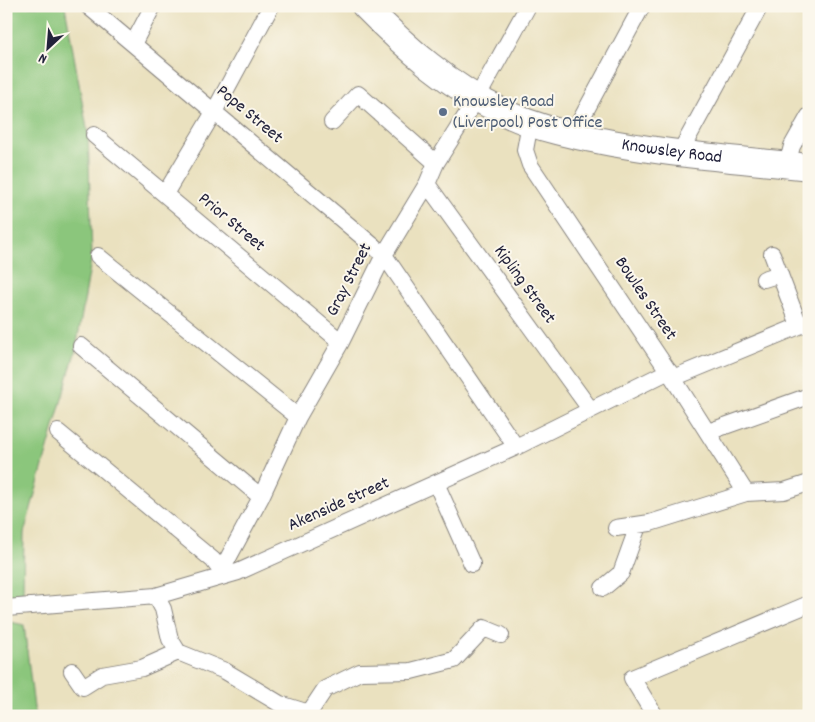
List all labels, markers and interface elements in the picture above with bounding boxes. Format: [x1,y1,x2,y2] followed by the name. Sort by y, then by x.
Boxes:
[22,22,72,72] north arrow
[36,47,51,68] text: N
[210,80,288,151] street label: Pope Street
[453,90,603,136] place label: Knowsley Road (Liverpool) Post Office
[437,106,449,118] marker: Knowsley Road (Liverpool) Post Office
[620,132,723,171] street label: Knowsley Road
[192,187,270,259] street label: Prior Street
[321,239,379,321] street label: Gray Street
[487,241,561,330] street label: Kipling Street
[608,252,682,346] street label: Bowles Street
[284,471,394,538] street label: Akenside Street

